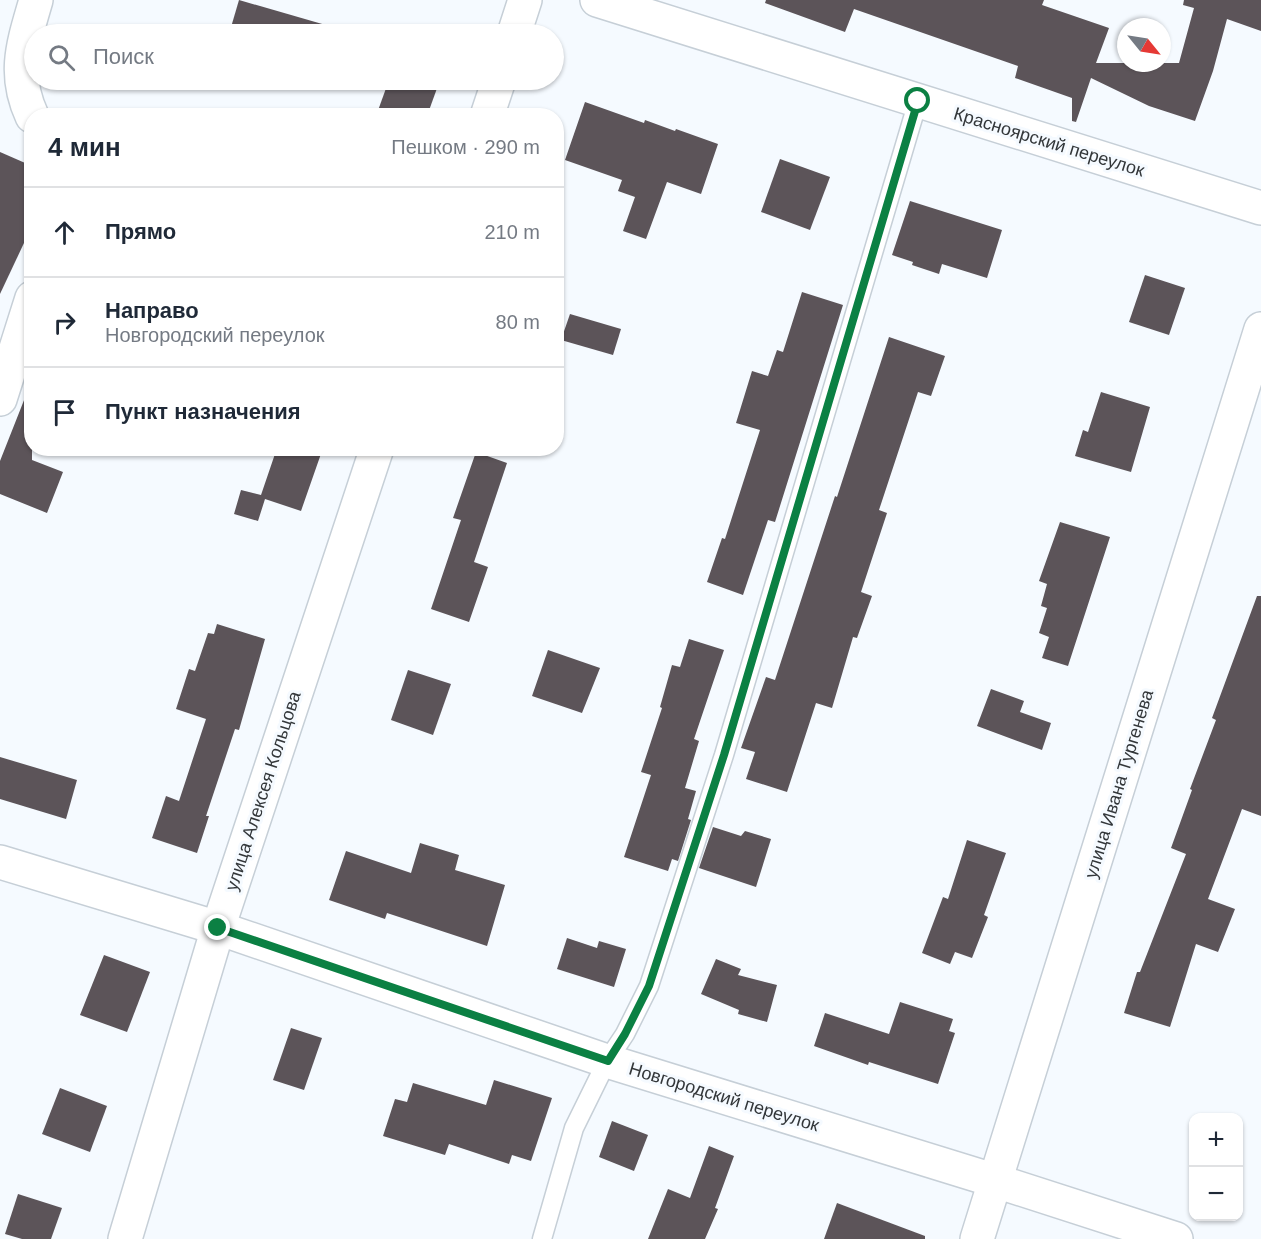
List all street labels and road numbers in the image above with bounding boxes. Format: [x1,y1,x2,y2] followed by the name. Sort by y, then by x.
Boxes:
[951,103,1147,181] street label: Красноярский переулок
[1081,686,1158,881] street label: улица Ивана Тургенева
[221,688,305,893] street label: улица Алексея Кольцова
[627,1059,822,1135] street label: Новгородский переулок

